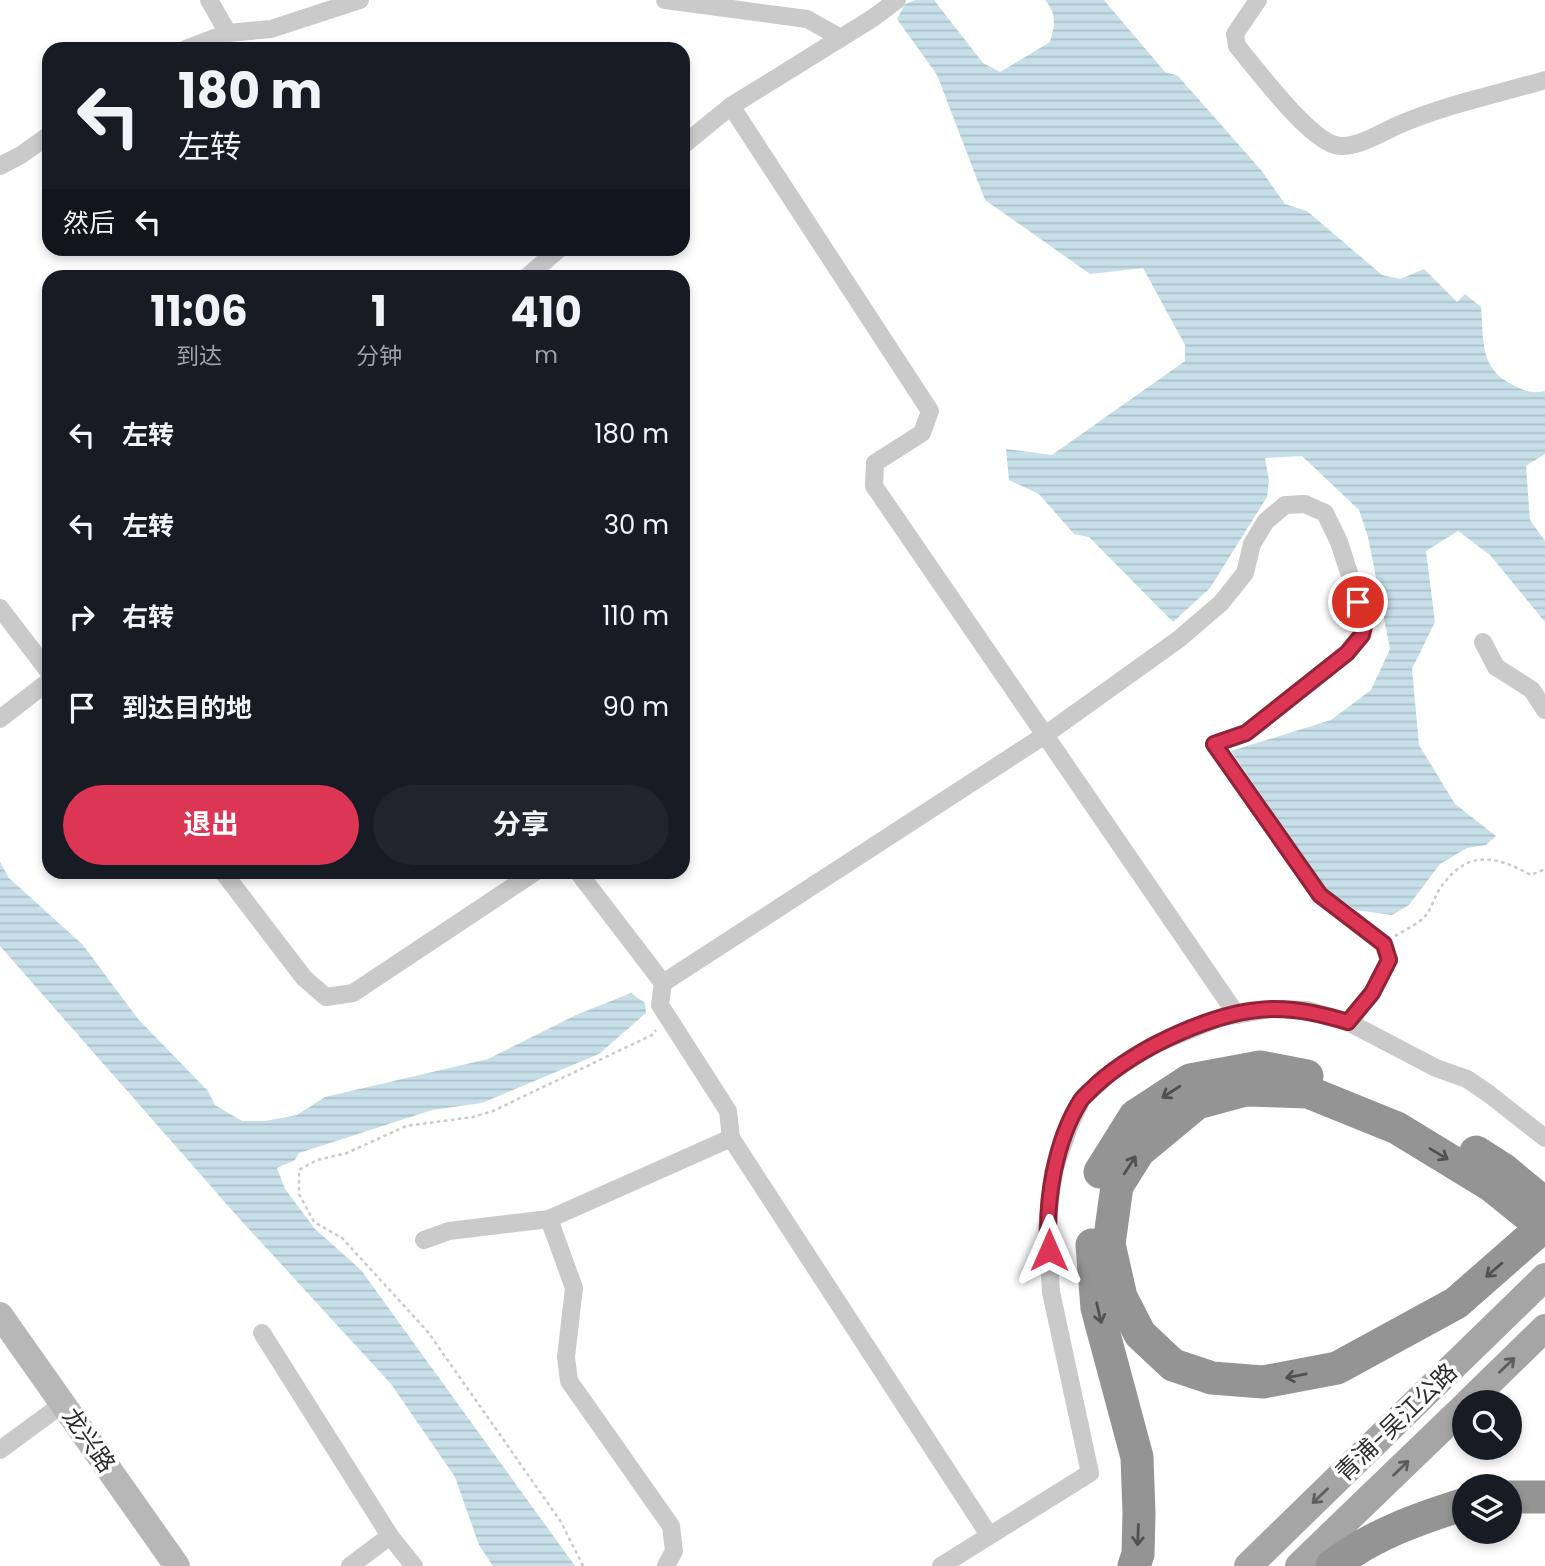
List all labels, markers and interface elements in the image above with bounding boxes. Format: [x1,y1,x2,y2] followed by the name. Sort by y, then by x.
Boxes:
[178,57,322,125] text: 180 m
[63,70,154,161] icon: left
[178,124,242,169] text: 左转
[129,203,167,241] icon: left
[63,205,115,241] text: 然后
[150,282,248,341] text: 11:06
[371,282,387,341] text: 1
[510,283,582,342] text: 410
[534,339,558,371] text: m
[176,340,222,372] text: 到达
[356,340,402,372] text: 分钟
[63,416,101,454] icon: left
[594,416,669,452] text: 180 m
[122,417,174,453] text: 左转
[63,507,101,545] icon: left
[604,507,669,543] text: 30 m
[122,508,174,544] text: 左转
[1328,572,1388,632] pin
[1339,583,1377,621] icon: arrive
[63,598,101,636] icon: right
[602,598,669,634] text: 110 m
[122,599,174,635] text: 右转
[63,689,101,727] icon: arrive
[603,689,669,725] text: 90 m
[122,690,252,726] text: 到达目的地
[63,785,359,865] button: 退出
[373,785,669,865] button: 分享
[1162,1085,1182,1099] one-way arrow
[1428,1147,1448,1161] one-way arrow
[1123,1156,1138,1175] one-way arrow
[1012,1213,1086,1287] position arrow
[1485,1262,1503,1278] one-way arrow
[1093,1301,1107,1324] one-way arrow
[1328,1356,1464,1488] street label: 青浦-吴江公路
[1498,1357,1515,1374] one-way arrow
[1285,1370,1308,1383] one-way arrow
[1452,1390,1522,1544] map controls
[1452,1390,1522,1460] button: search
[55,1401,123,1479] street label: 龙兴路
[1392,1459,1409,1476] one-way arrow
[1452,1474,1522,1544] button: layers
[1312,1487,1329,1504] one-way arrow
[1131,1523,1145,1546] one-way arrow

